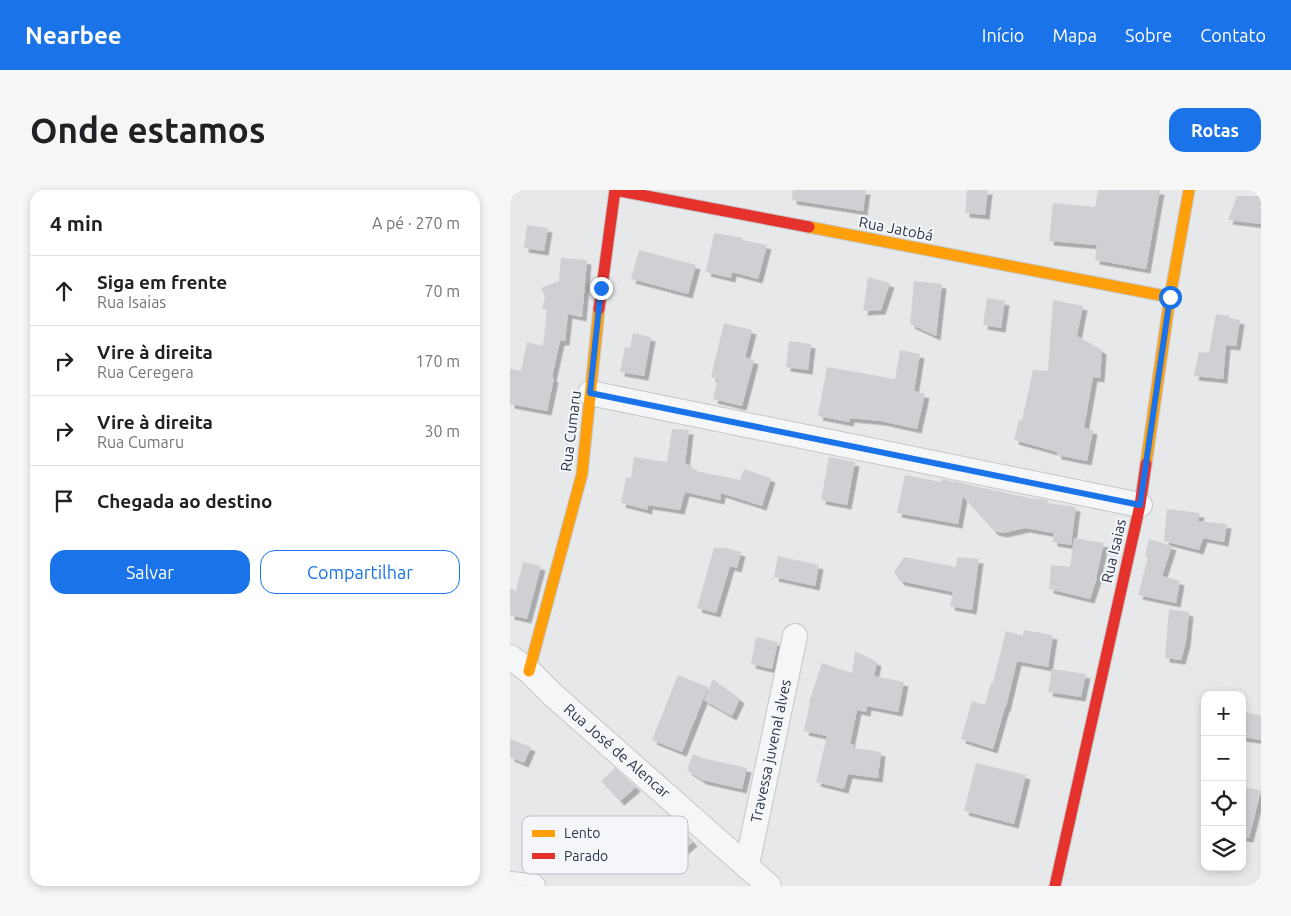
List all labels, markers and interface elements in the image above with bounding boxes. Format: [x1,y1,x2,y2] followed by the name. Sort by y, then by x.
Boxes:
[25,22,122,49] text: Nearbee
[982,25,1024,45] text: Início
[1052,25,1097,45] text: Mapa
[1125,25,1172,45] text: Sobre
[1200,25,1266,45] text: Contato
[1169,108,1261,152] button: Rotas
[30,110,265,150] text: Onde estamos
[50,211,103,235] text: 4 min
[858,213,935,244] street label: Rua Jatobá
[372,214,460,232] text: A pé · 270 m
[97,271,227,293] text: Siga em frente
[50,277,78,305] icon: ahead
[590,277,613,300] route end
[424,282,460,300] text: 70 m
[1159,286,1182,309] route start
[97,293,166,311] text: Rua Isaias
[97,341,213,363] text: Vire à direita
[50,347,78,375] icon: right
[415,352,460,370] text: 170 m
[97,363,194,381] text: Rua Ceregera
[557,389,584,472] street label: Rua Cumaru
[97,411,213,433] text: Vire à direita
[50,417,78,445] icon: right
[424,422,460,440] text: 30 m
[97,433,184,451] text: Rua Cumaru
[50,487,78,515] icon: arrive
[97,490,273,512] text: Chegada ao destino
[1098,517,1129,584] street label: Rua Isaias
[50,550,250,594] button: Salvar
[260,550,460,594] button: Compartilhar
[747,678,794,824] street label: Travessa juvenal alves
[1201,691,1246,871] map controls
[1201,691,1246,736] button: +
[561,700,674,801] street label: Rua José de Alencar
[1201,736,1246,781] button: −
[1201,781,1246,826] button: locate
[522,816,688,874] legend
[564,825,601,841] text: Lento
[1201,826,1246,871] button: layers
[564,848,608,864] text: Parado

